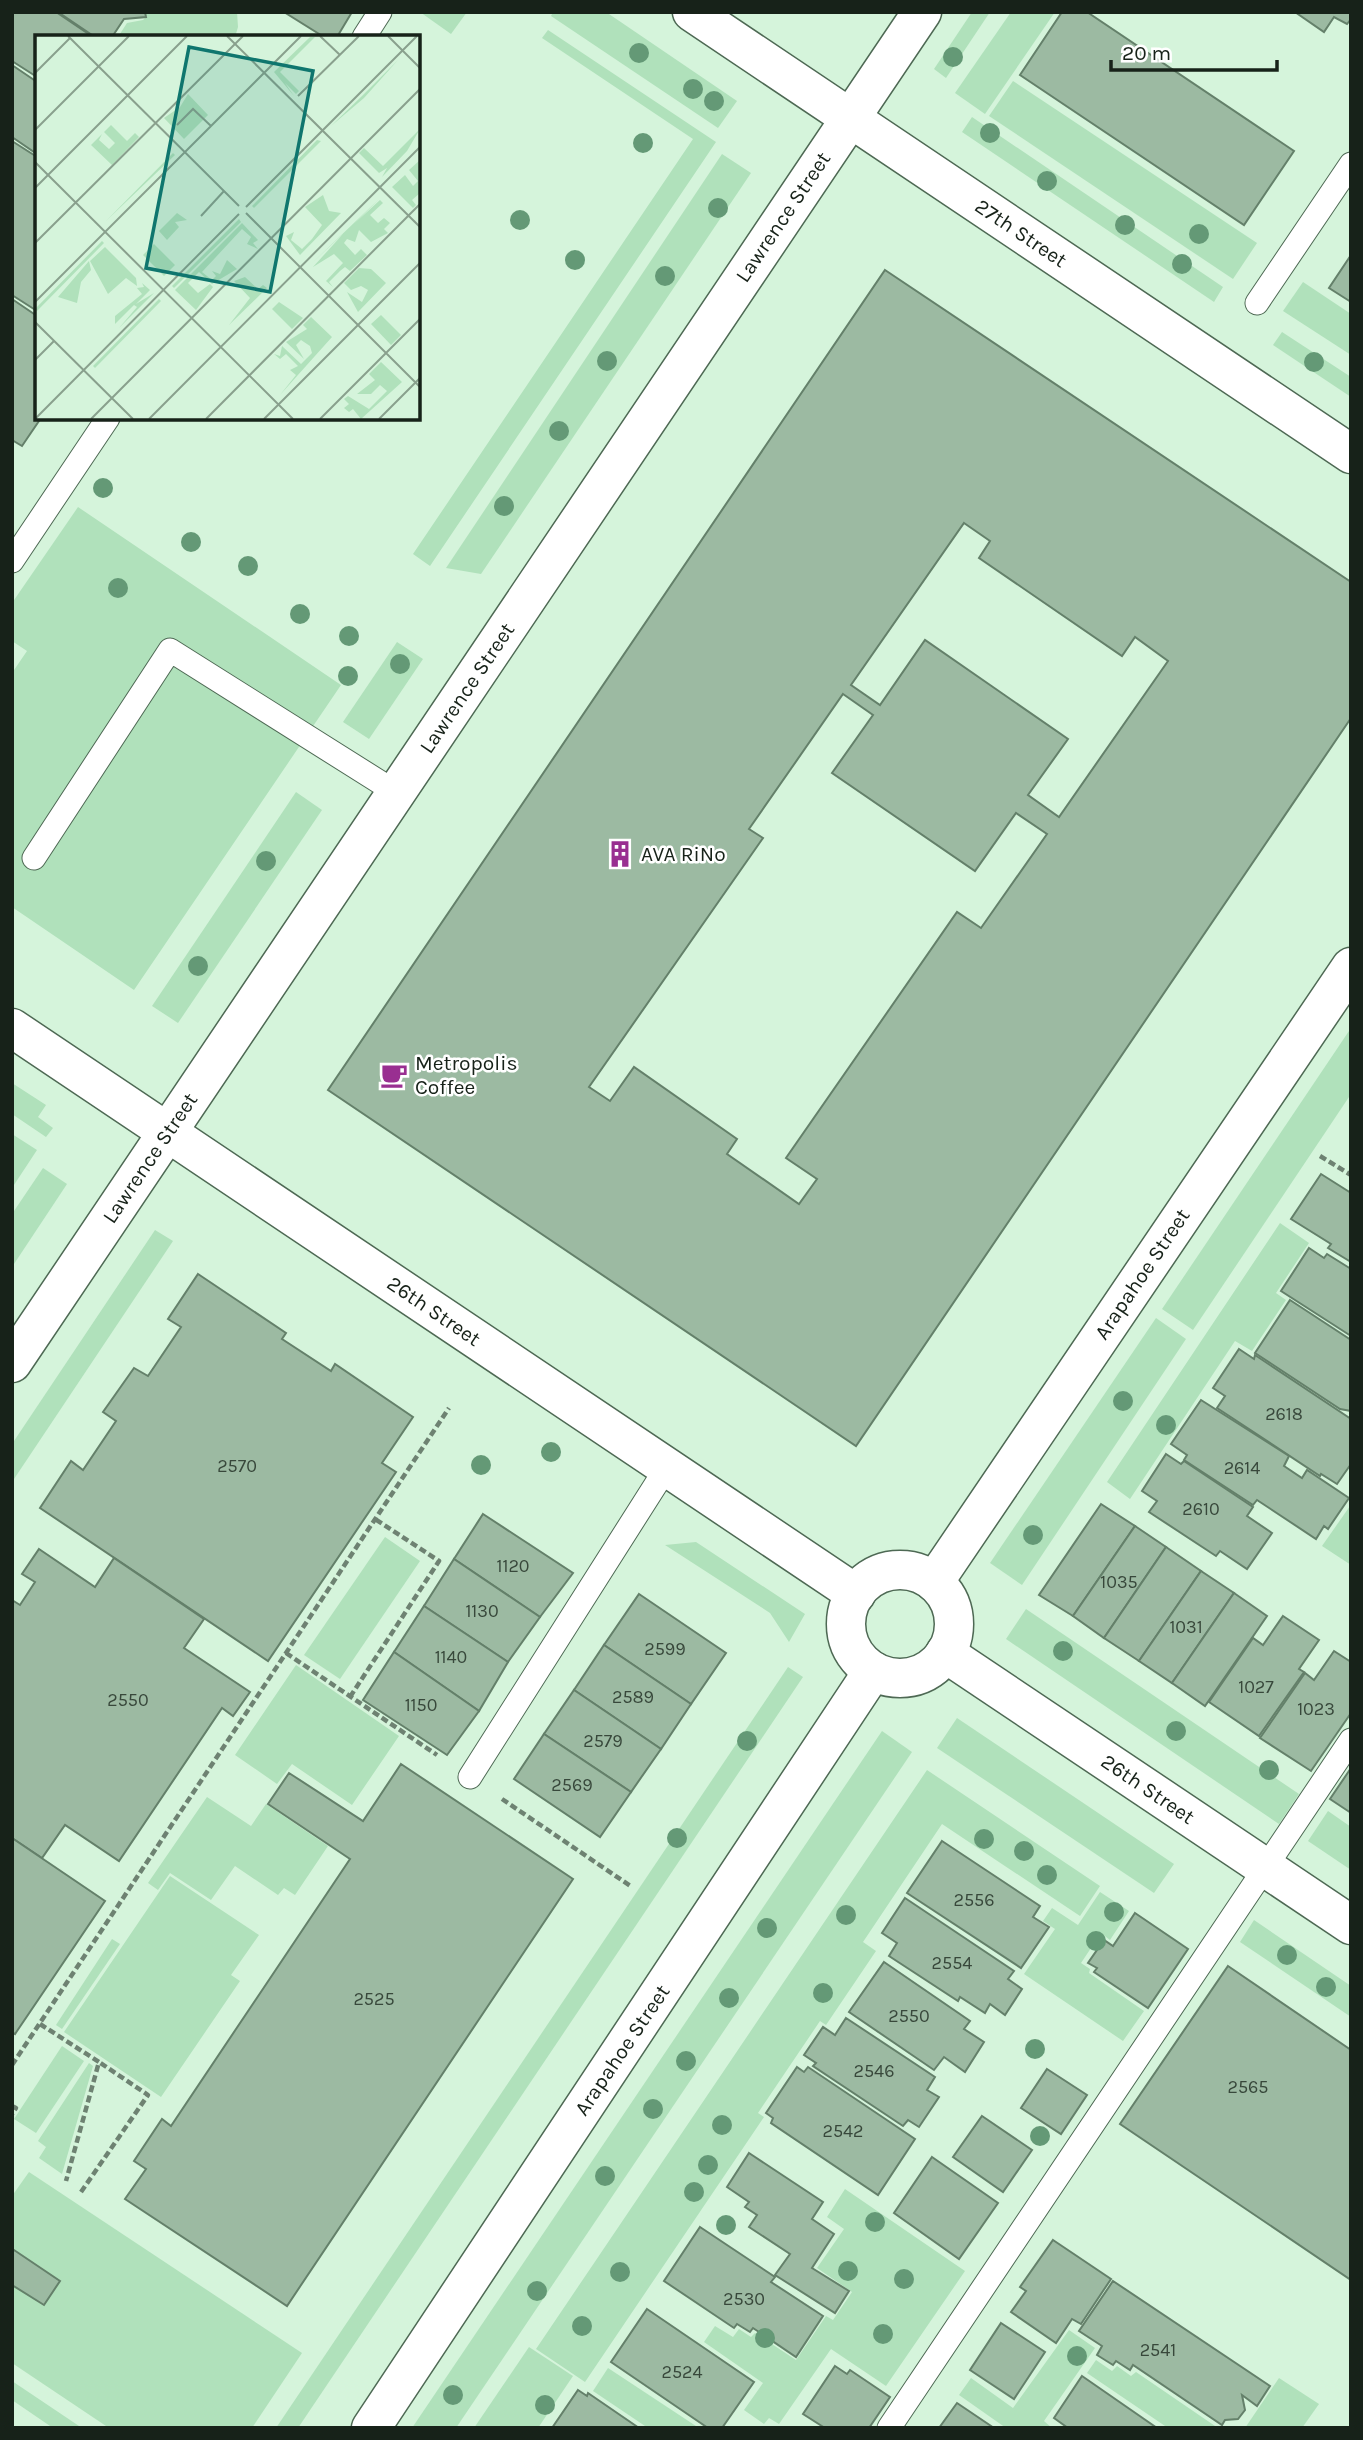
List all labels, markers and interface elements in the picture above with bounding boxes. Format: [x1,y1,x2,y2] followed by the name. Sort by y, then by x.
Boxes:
[1111,28,1277,72] scale bar
[35,35,420,420] inset map
[1122,41,1171,65] text: 20 m
[731,147,835,287] street label: Lawrence Street
[971,194,1071,272] street label: 27th Street
[415,618,519,758] street label: Lawrence Street
[605,839,635,869] building icon: AVA RiNo
[641,842,726,866] place label: AVA RiNo
[415,1051,517,1099] place label: Metropolis Coffee
[379,1060,409,1090] cafe icon: Metropolis Coffee
[98,1088,202,1228] street label: Lawrence Street
[1089,1204,1195,1344] street label: Arapahoe Street
[383,1271,485,1351] street label: 26th Street
[1265,1403,1303,1425] house number: 2618
[217,1455,257,1477] house number: 2570
[1224,1457,1260,1479] house number: 2614
[1182,1498,1220,1520] house number: 2610
[496,1555,530,1577] house number: 1120
[1100,1571,1138,1593] house number: 1035
[465,1600,499,1622] house number: 1130
[1169,1616,1203,1638] house number: 1031
[644,1638,686,1660] house number: 2599
[435,1646,467,1668] house number: 1140
[1238,1676,1274,1698] house number: 1027
[612,1686,654,1708] house number: 2589
[107,1689,149,1711] house number: 2550
[405,1694,437,1716] house number: 1150
[1297,1698,1335,1720] house number: 1023
[583,1730,623,1752] house number: 2579
[1097,1749,1199,1829] street label: 26th Street
[551,1774,593,1796] house number: 2569
[953,1889,995,1911] house number: 2556
[932,1952,972,1974] house number: 2554
[569,1980,675,2120] street label: Arapahoe Street
[353,1988,395,2010] house number: 2525
[888,2005,930,2027] house number: 2550
[854,2060,894,2082] house number: 2546
[1227,2076,1269,2098] house number: 2565
[822,2120,864,2142] house number: 2542
[723,2288,765,2310] house number: 2530
[1140,2339,1176,2361] house number: 2541
[661,2361,703,2383] house number: 2524

